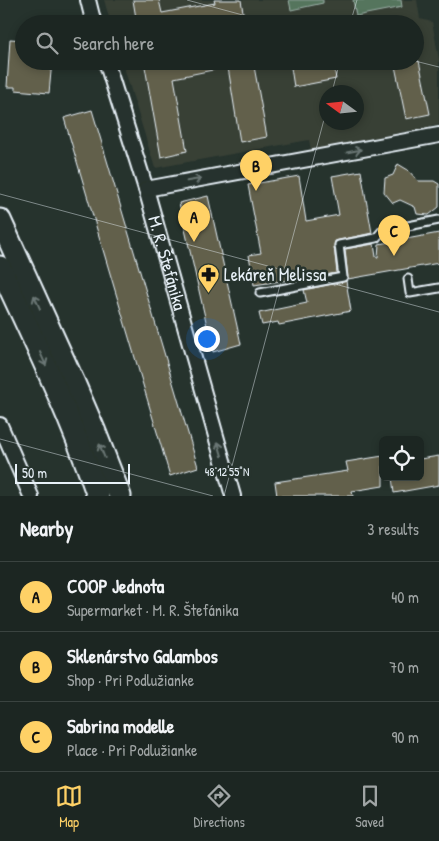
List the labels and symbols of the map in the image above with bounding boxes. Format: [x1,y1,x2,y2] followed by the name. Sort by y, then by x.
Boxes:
[319,85,364,130] north arrow
[345,145,361,155] one-way arrow
[240,150,272,191] pin: B
[186,175,202,185] one-way arrow
[178,201,210,242] pin: A
[142,213,193,313] street label: M. R. Štefánika
[378,215,410,256] pin: C
[224,262,326,287] place label: Lekáreň Melissa
[196,263,220,294] pharmacy icon: Lekáreň Melissa
[31,295,41,310] one-way arrow
[194,326,220,352] your location
[38,351,48,366] one-way arrow
[214,441,224,457] one-way arrow
[97,443,106,459] one-way arrow
[15,461,130,484] scale bar
[205,463,249,480] text: 48°12'55"N

